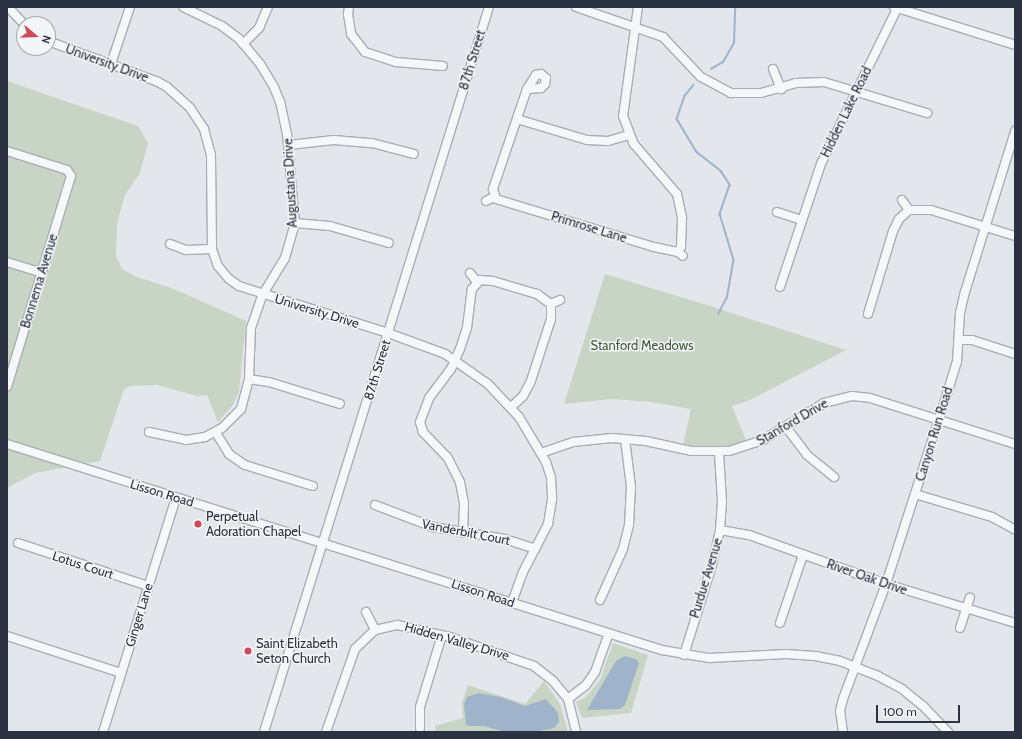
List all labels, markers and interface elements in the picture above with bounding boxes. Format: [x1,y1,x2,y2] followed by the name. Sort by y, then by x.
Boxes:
[16,16,56,56] north arrow
[455,28,489,92] street label: 87th Street
[39,34,54,46] text: N
[63,41,151,85] street label: University Drive
[817,64,875,160] street label: Hidden Lake Road
[280,138,300,228] street label: Augustana Drive
[549,208,629,246] street label: Primrose Lane
[17,232,61,330] street label: Bonnema Avenue
[273,291,361,331] street label: University Drive
[590,337,694,353] park label: Stanford Meadows
[360,338,394,402] street label: 87th Street
[912,385,956,483] street label: Canyon Run Road
[754,395,830,449] street label: Stanford Drive
[128,476,196,510] street label: Lisson Road
[206,509,301,540] place label: Perpetual Adoration Chapel
[421,516,511,548] street label: Vanderbilt Court
[193,519,203,529] marker: Perpetual Adoration Chapel
[686,536,726,620] street label: Purdue Avenue
[51,548,115,582] street label: Lotus Court
[825,556,909,598] street label: River Oak Drive
[449,575,517,611] street label: Lisson Road
[122,581,156,649] street label: Ginger Lane
[403,619,511,663] street label: Hidden Valley Drive
[256,636,338,667] place label: Saint Elizabeth Seton Church
[243,646,253,656] marker: Saint Elizabeth Seton Church
[878,697,962,723] scale bar
[883,704,917,719] text: 100 m

